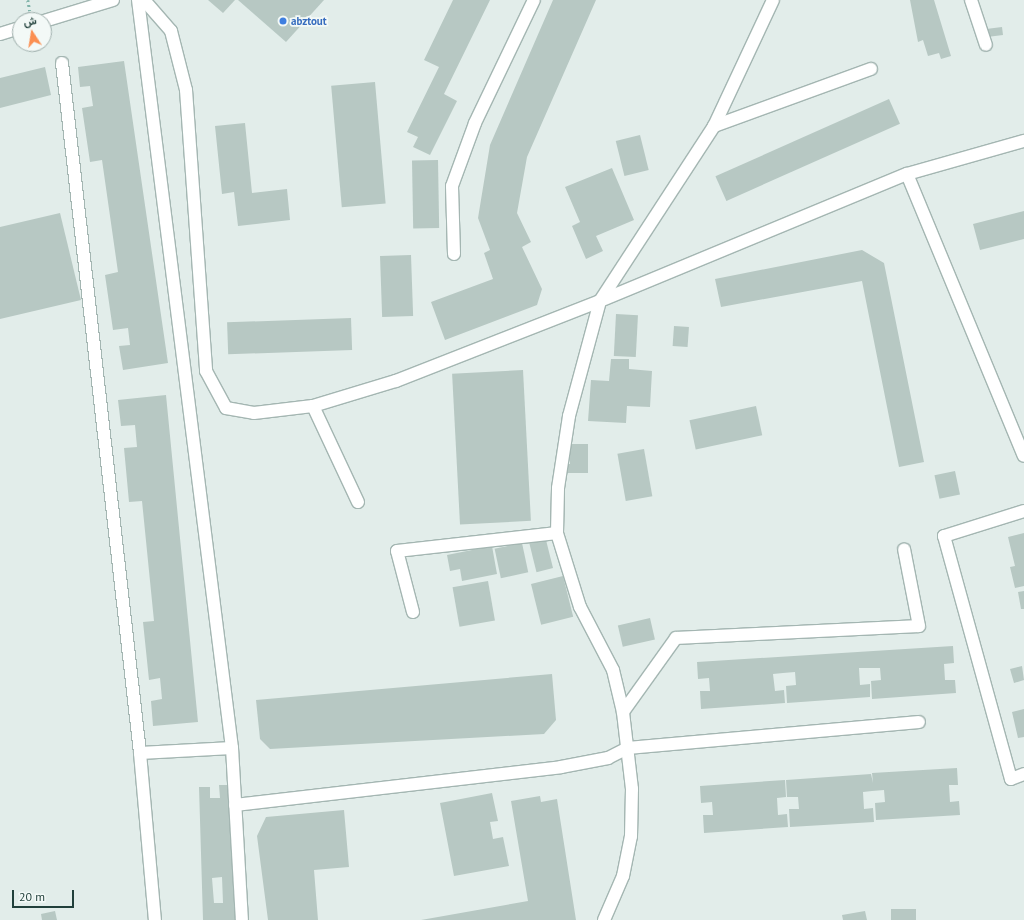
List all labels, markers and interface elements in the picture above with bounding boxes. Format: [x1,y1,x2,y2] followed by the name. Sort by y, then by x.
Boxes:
[12,12,52,52] north arrow
[22,13,38,29] text: ش
[291,14,327,28] place label: abztout
[278,16,288,26] marker: abztout
[14,882,76,908] scale bar
[19,889,45,904] text: 20 m

